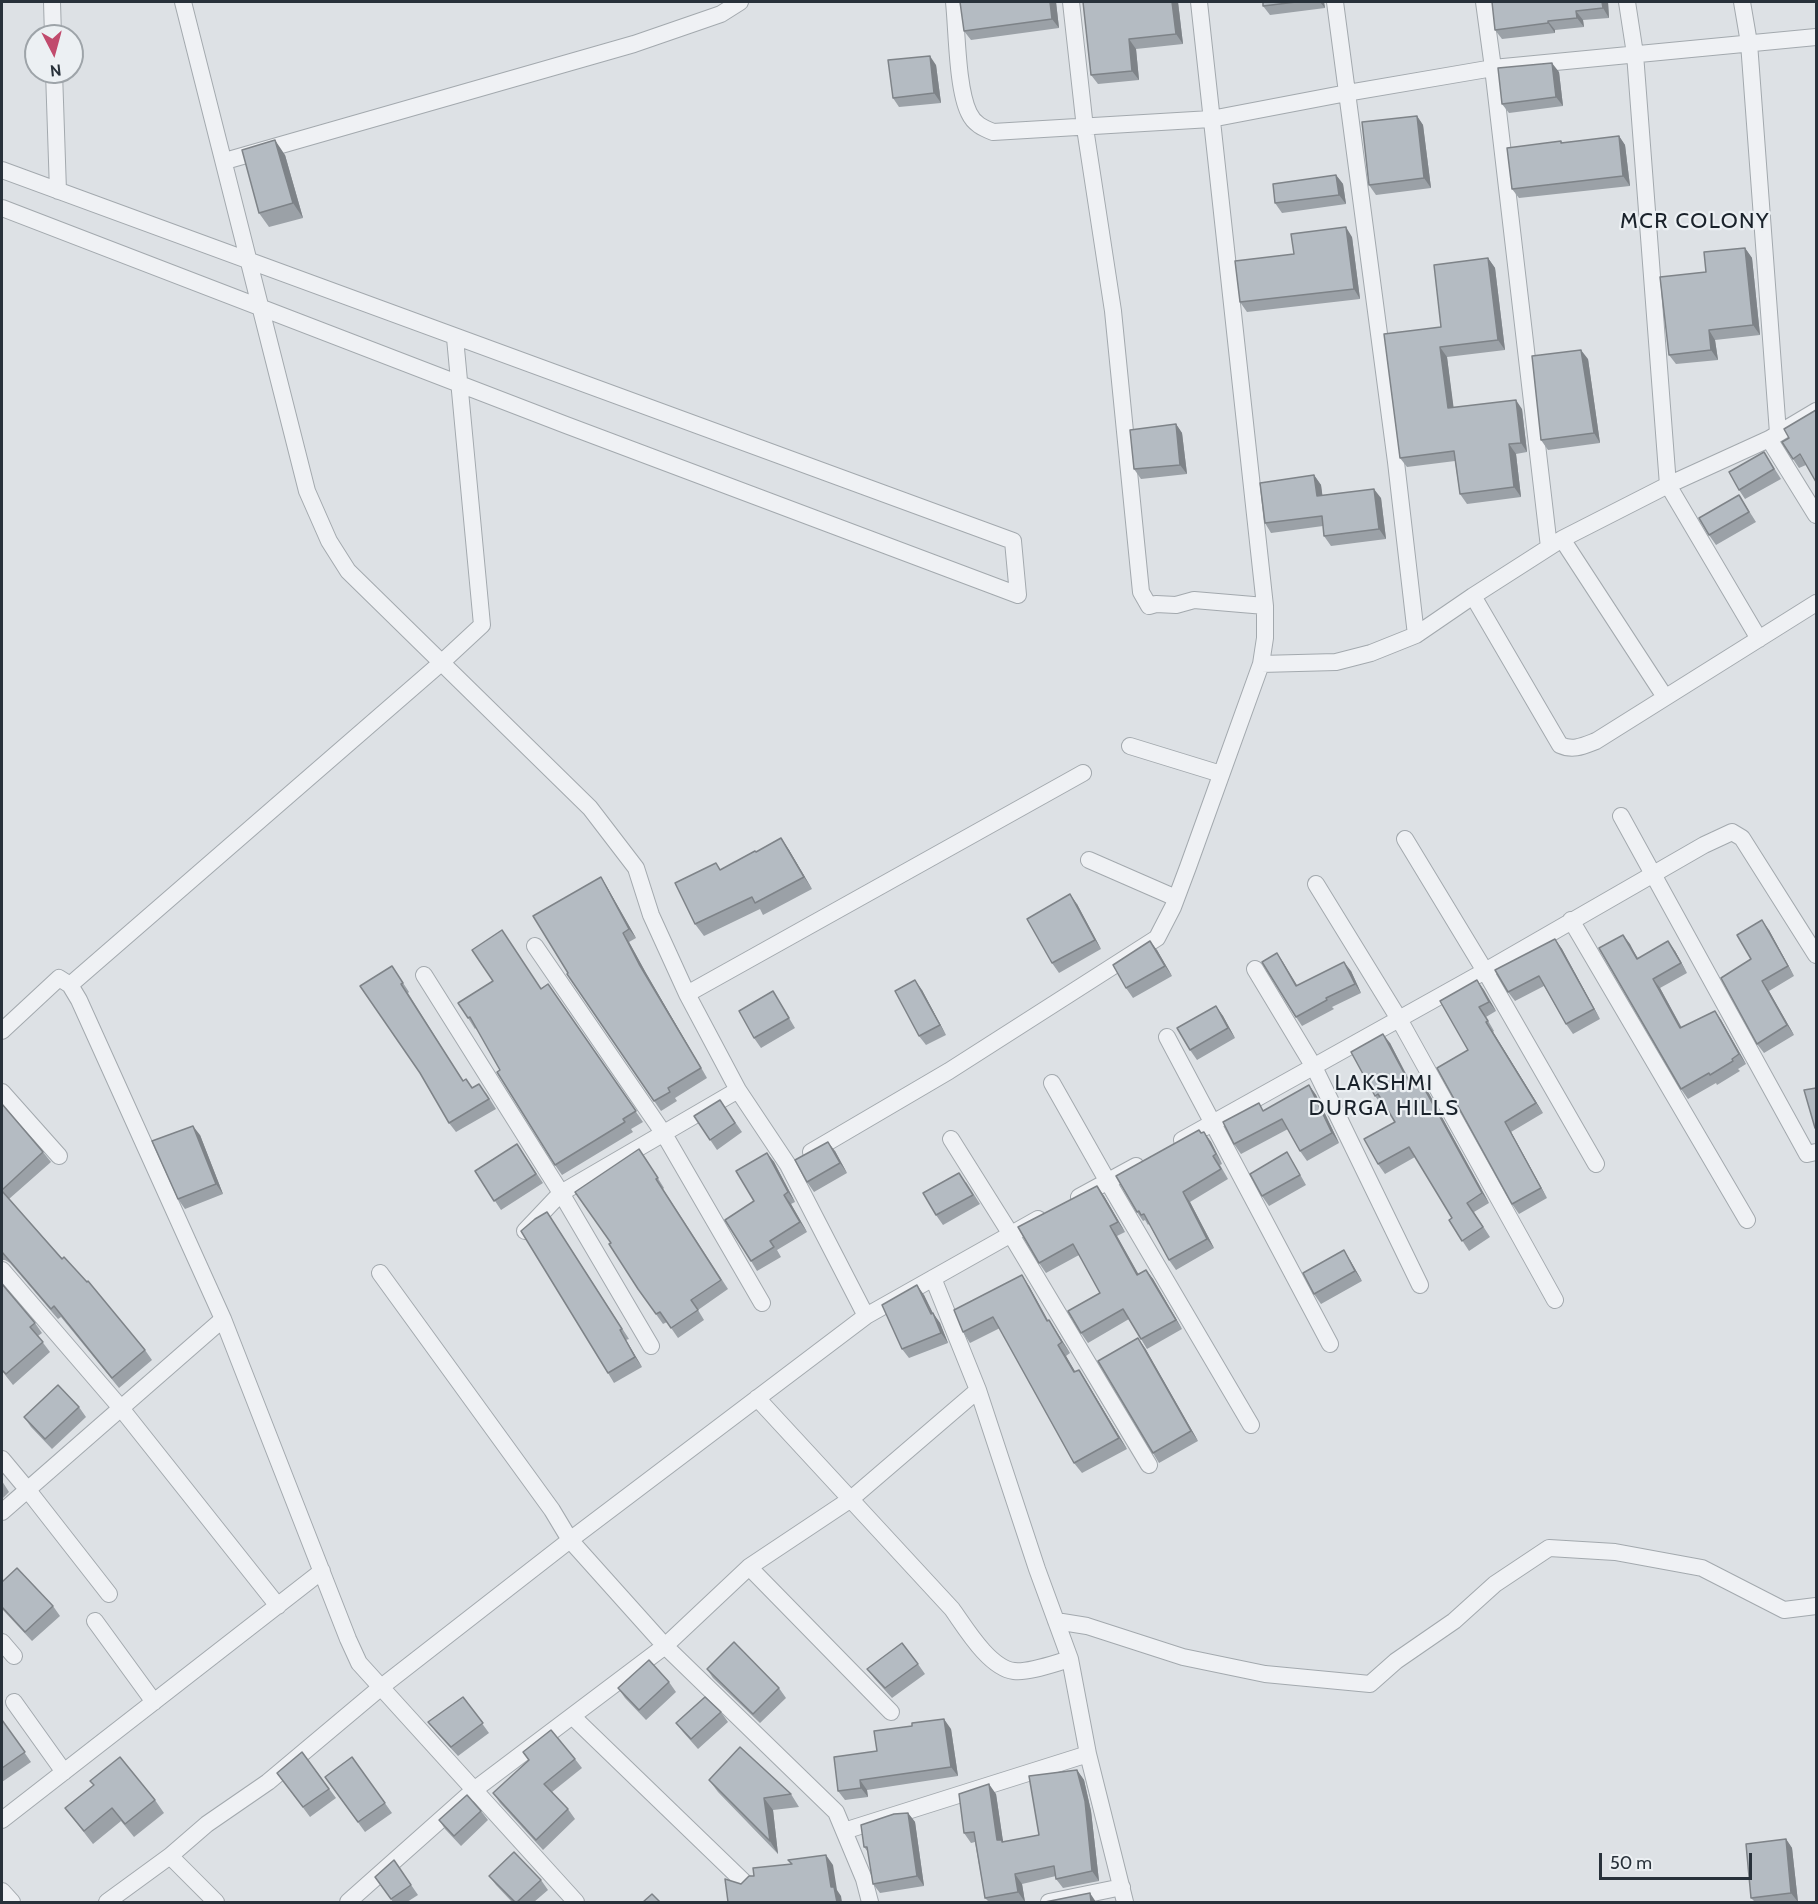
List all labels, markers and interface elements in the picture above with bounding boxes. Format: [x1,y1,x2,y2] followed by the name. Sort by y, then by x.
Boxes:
[24,24,84,84] north arrow
[49,60,62,80] text: N
[1620,209,1770,235] district label: MCR COLONY
[1308,1071,1460,1122] district label: LAKSHMI DURGA HILLS
[1602,1841,1755,1879] scale bar
[1610,1852,1652,1874] text: 50 m

